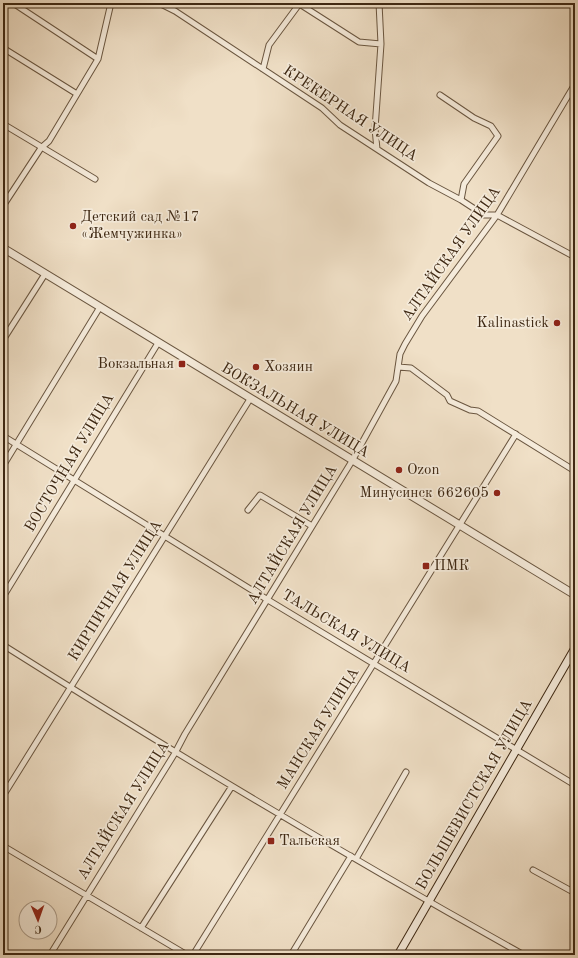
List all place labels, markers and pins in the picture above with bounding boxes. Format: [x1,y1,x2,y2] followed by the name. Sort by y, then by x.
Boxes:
[81,210,199,242] place label: Детский сад №17 «Жемчужинка»
[68,221,78,231] marker: Детский сад №17 «Жемчужинка»
[476,316,549,331] place label: Kalinastick
[552,318,562,328] marker: Kalinastick
[98,357,174,372] place label: Вокзальная
[177,359,187,369] marker: Вокзальная
[264,360,313,375] place label: Хозяин
[251,362,261,372] marker: Хозяин
[407,463,440,478] place label: Ozon
[394,465,404,475] marker: Ozon
[360,486,489,501] place label: Минусинск 662605
[492,488,502,498] marker: Минусинск 662605
[434,559,469,574] place label: ПМК
[421,561,431,571] marker: ПМК
[279,834,340,849] place label: Тальская
[266,836,276,846] marker: Тальская

